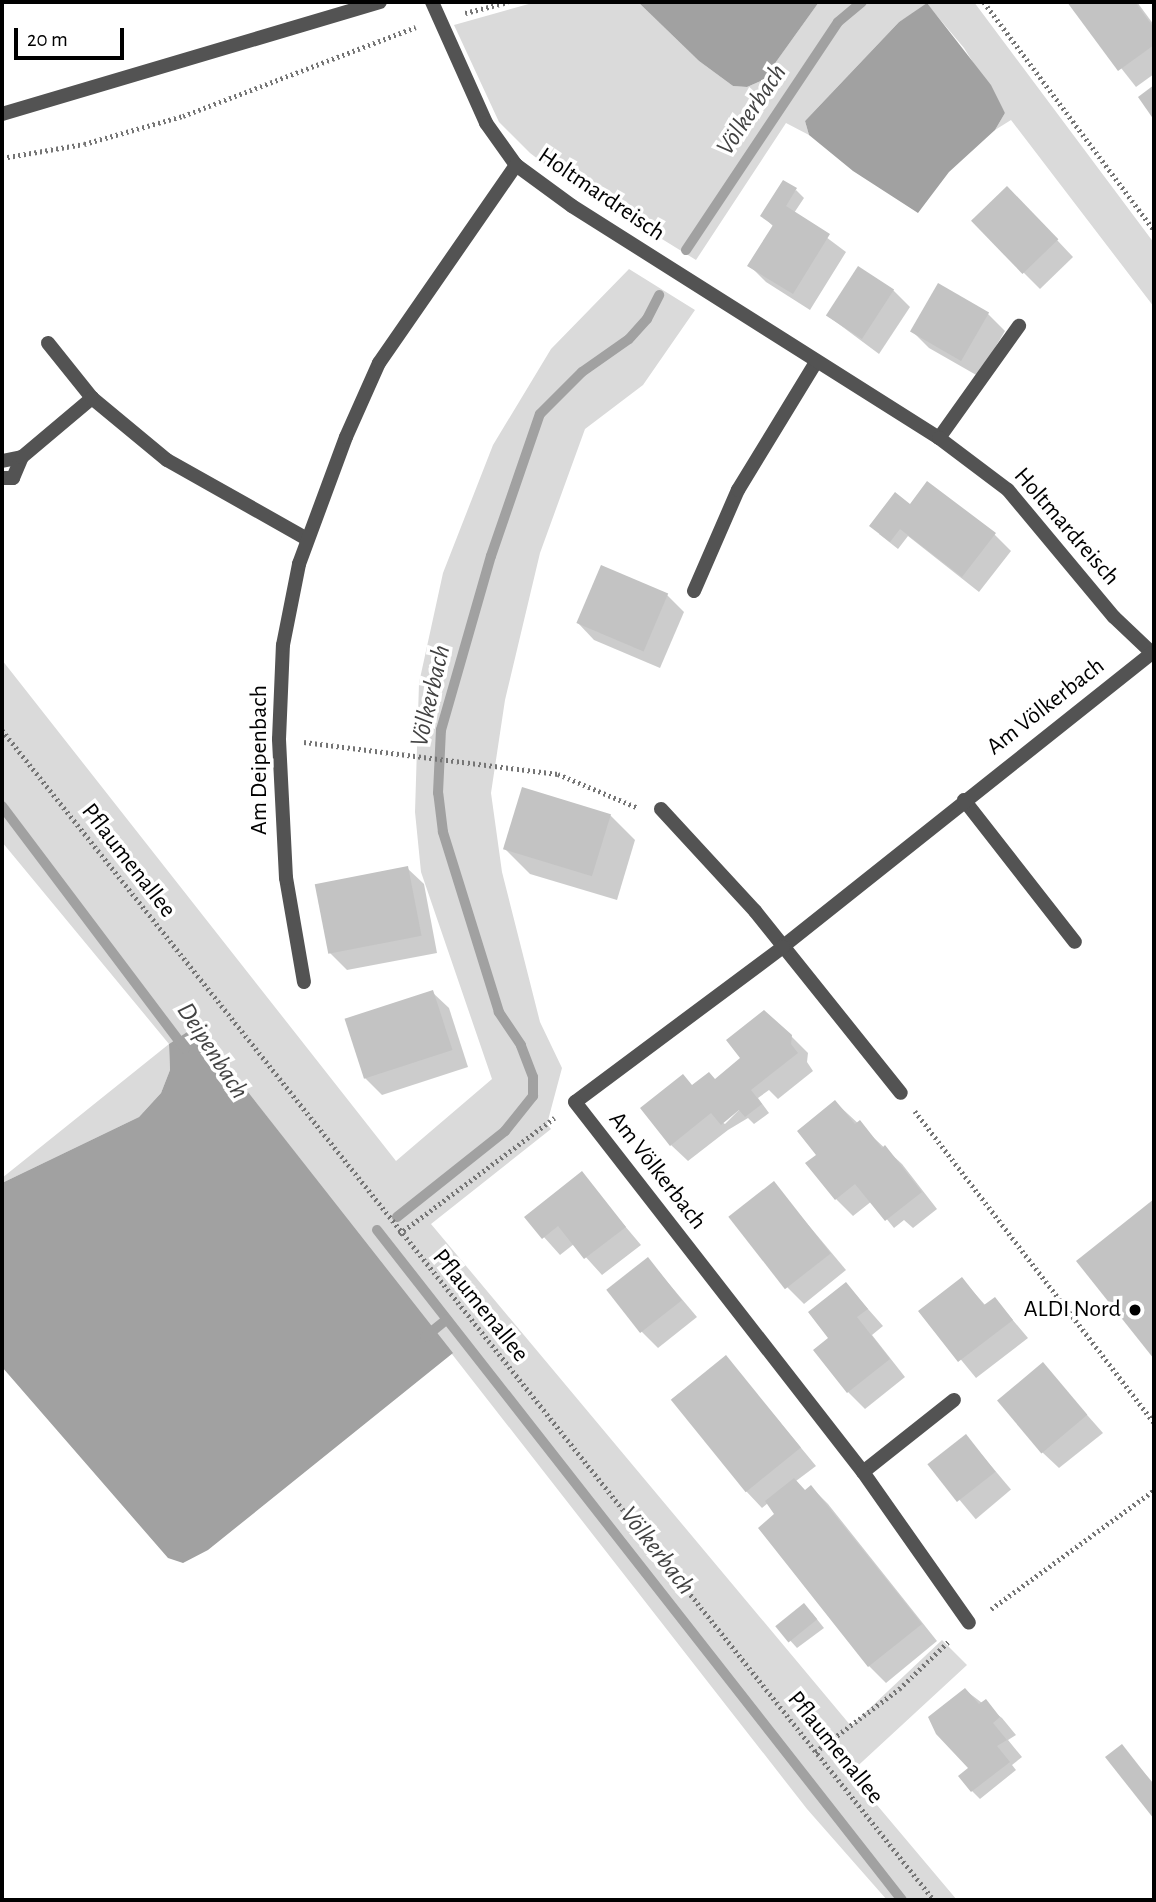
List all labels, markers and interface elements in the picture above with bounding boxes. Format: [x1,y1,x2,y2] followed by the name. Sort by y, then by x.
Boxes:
[18,14,128,58] scale bar
[27,29,68,50] text: 20 m
[710,58,794,162] water label: Völkerbach
[532,142,670,248] street label: Holtmardreisch
[1007,462,1125,592] street label: Holtmardreisch
[404,642,458,750] water label: Völkerbach
[981,652,1111,762] street label: Am Völkerbach
[246,685,274,835] street label: Am Deipenbach
[74,798,182,924] street label: Pflaumenallee
[169,997,255,1105] water label: Deipenbach
[602,1106,712,1236] street label: Am Völkerbach
[426,1244,534,1368] street label: Pflaumenallee
[1024,1296,1121,1324] place label: ALDI Nord
[1127,1302,1143,1318] marker: ALDI Nord
[613,1501,701,1601] water label: Völkerbach
[781,1686,889,1810] street label: Pflaumenallee

